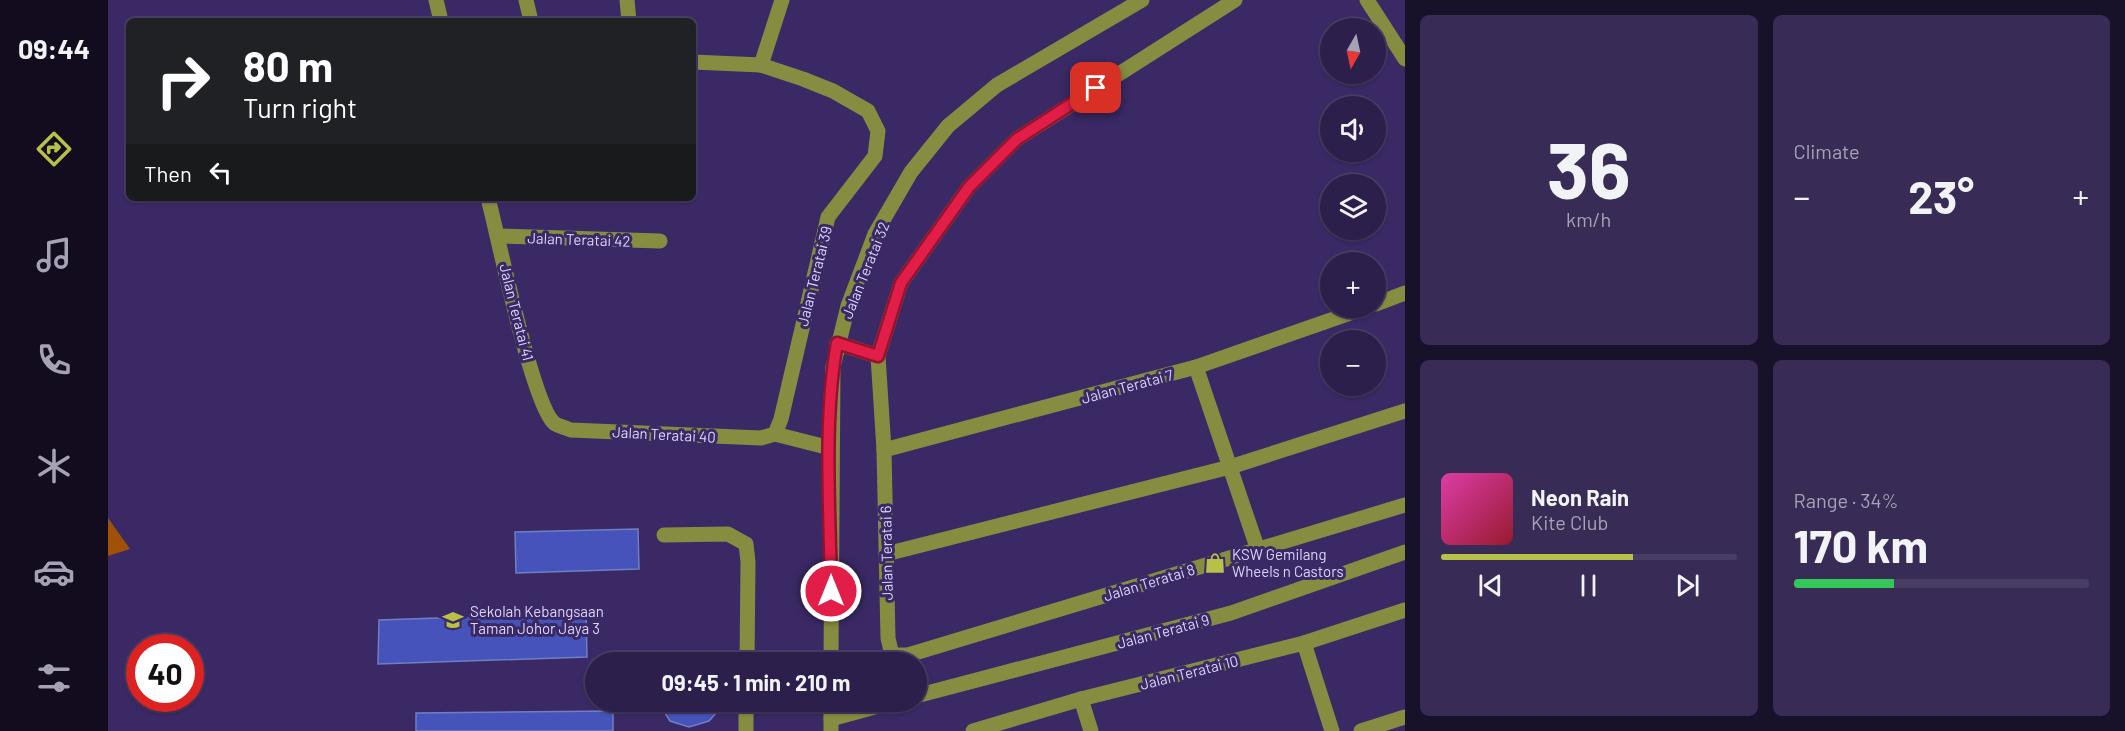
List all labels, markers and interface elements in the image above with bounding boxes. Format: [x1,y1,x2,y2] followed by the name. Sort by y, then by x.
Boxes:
[1320,18,1386,84] north arrow
[1320,18,1386,396] map controls
[18,32,90,64] text: 09:44
[243,40,333,90] text: 80 m
[144,42,222,120] icon: right
[1070,62,1121,113] pin
[1079,71,1112,104] icon: arrive
[243,91,357,123] text: Turn right
[1320,96,1386,162] button: sound
[1547,121,1631,215] text: 36
[33,128,75,170] icon: directions
[1794,139,1860,163] text: Climate
[204,156,237,189] icon: left
[144,160,192,186] text: Then
[1908,169,1974,223] text: 23°
[1320,174,1386,240] button: layers
[1794,176,1810,216] text: −
[2072,176,2089,216] text: +
[1566,207,1611,231] text: km/h
[837,219,893,321] street label: Jalan Teratai 32
[793,224,835,328] street label: Jalan Teratai 39
[527,228,631,250] street label: Jalan Teratai 42
[33,234,75,276] icon: music
[1320,252,1386,318] button: +
[496,262,538,362] street label: Jalan Teratai 41
[1320,330,1386,396] button: −
[33,339,75,381] icon: phone
[1079,365,1175,407] street label: Jalan Teratai 7
[612,422,716,446] street label: Jalan Teratai 40
[33,445,75,487] icon: climate
[1531,484,1629,510] text: Neon Rain
[1794,488,1899,512] text: Range · 34%
[876,505,896,601] street label: Jalan Teratai 6
[1531,510,1608,534] text: Kite Club
[1794,518,1928,572] text: 170 km
[1232,545,1344,580] place label: KSW Gemilang Wheels n Castors
[33,551,75,593] icon: car
[1203,551,1227,575] shop icon: KSW Gemilang Wheels n Castors
[799,559,863,623] position arrow
[1101,560,1197,604] street label: Jalan Teratai 8
[1474,569,1507,602] icon: previous
[1572,569,1605,602] icon: pause
[1671,569,1704,602] icon: next
[470,602,604,637] place label: Sekolah Kebangsaan Taman Johor Jaya 3
[441,608,465,632] school or university icon: Sekolah Kebangsaan Taman Johor Jaya 3
[1115,610,1211,652] street label: Jalan Teratai 9
[126,634,204,712] speed limit sign: 40
[1138,651,1240,693] street label: Jalan Teratai 10
[33,657,75,699] icon: filters
[662,669,850,695] text: 09:45 · 1 min · 210 m

